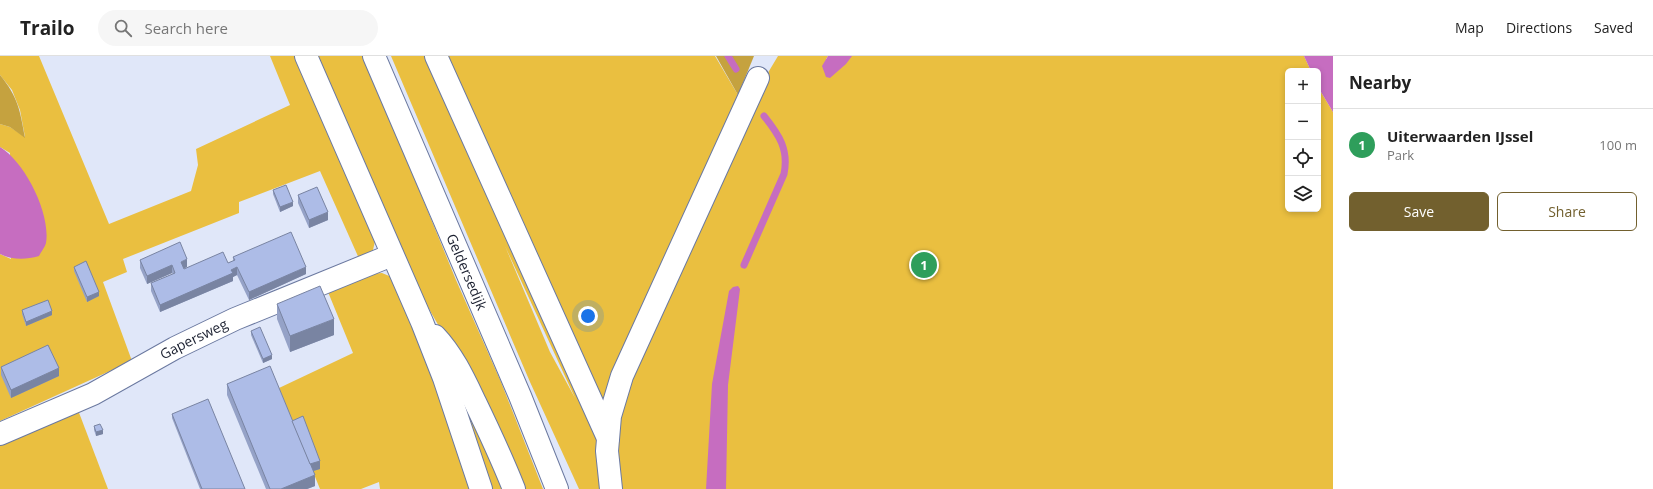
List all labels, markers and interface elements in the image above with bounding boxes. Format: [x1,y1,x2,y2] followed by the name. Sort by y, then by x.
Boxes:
[98,10,378,46] search box
[20,15,74,41] text: Trailo
[112,17,134,39] icon: search
[144,18,228,38] text: Search here
[1455,18,1484,37] text: Map
[1506,18,1572,37] text: Directions
[1594,18,1633,37] text: Saved
[1285,68,1321,212] map controls
[1285,68,1321,104] button: +
[1349,71,1411,94] text: Nearby
[1285,104,1321,140] button: −
[1387,126,1533,146] text: Uiterwaarden IJssel
[1358,136,1366,154] text: 1
[1599,136,1637,154] text: 100 m
[1285,140,1321,176] button: locate
[1387,146,1414,164] text: Park
[1285,176,1321,212] button: layers
[1349,192,1489,231] button: Save
[1497,192,1637,231] button: Share
[442,231,492,313] street label: Geldersedijk
[911,250,937,280] pin: 1
[578,306,598,326] your location
[156,314,231,364] street label: Gapersweg

